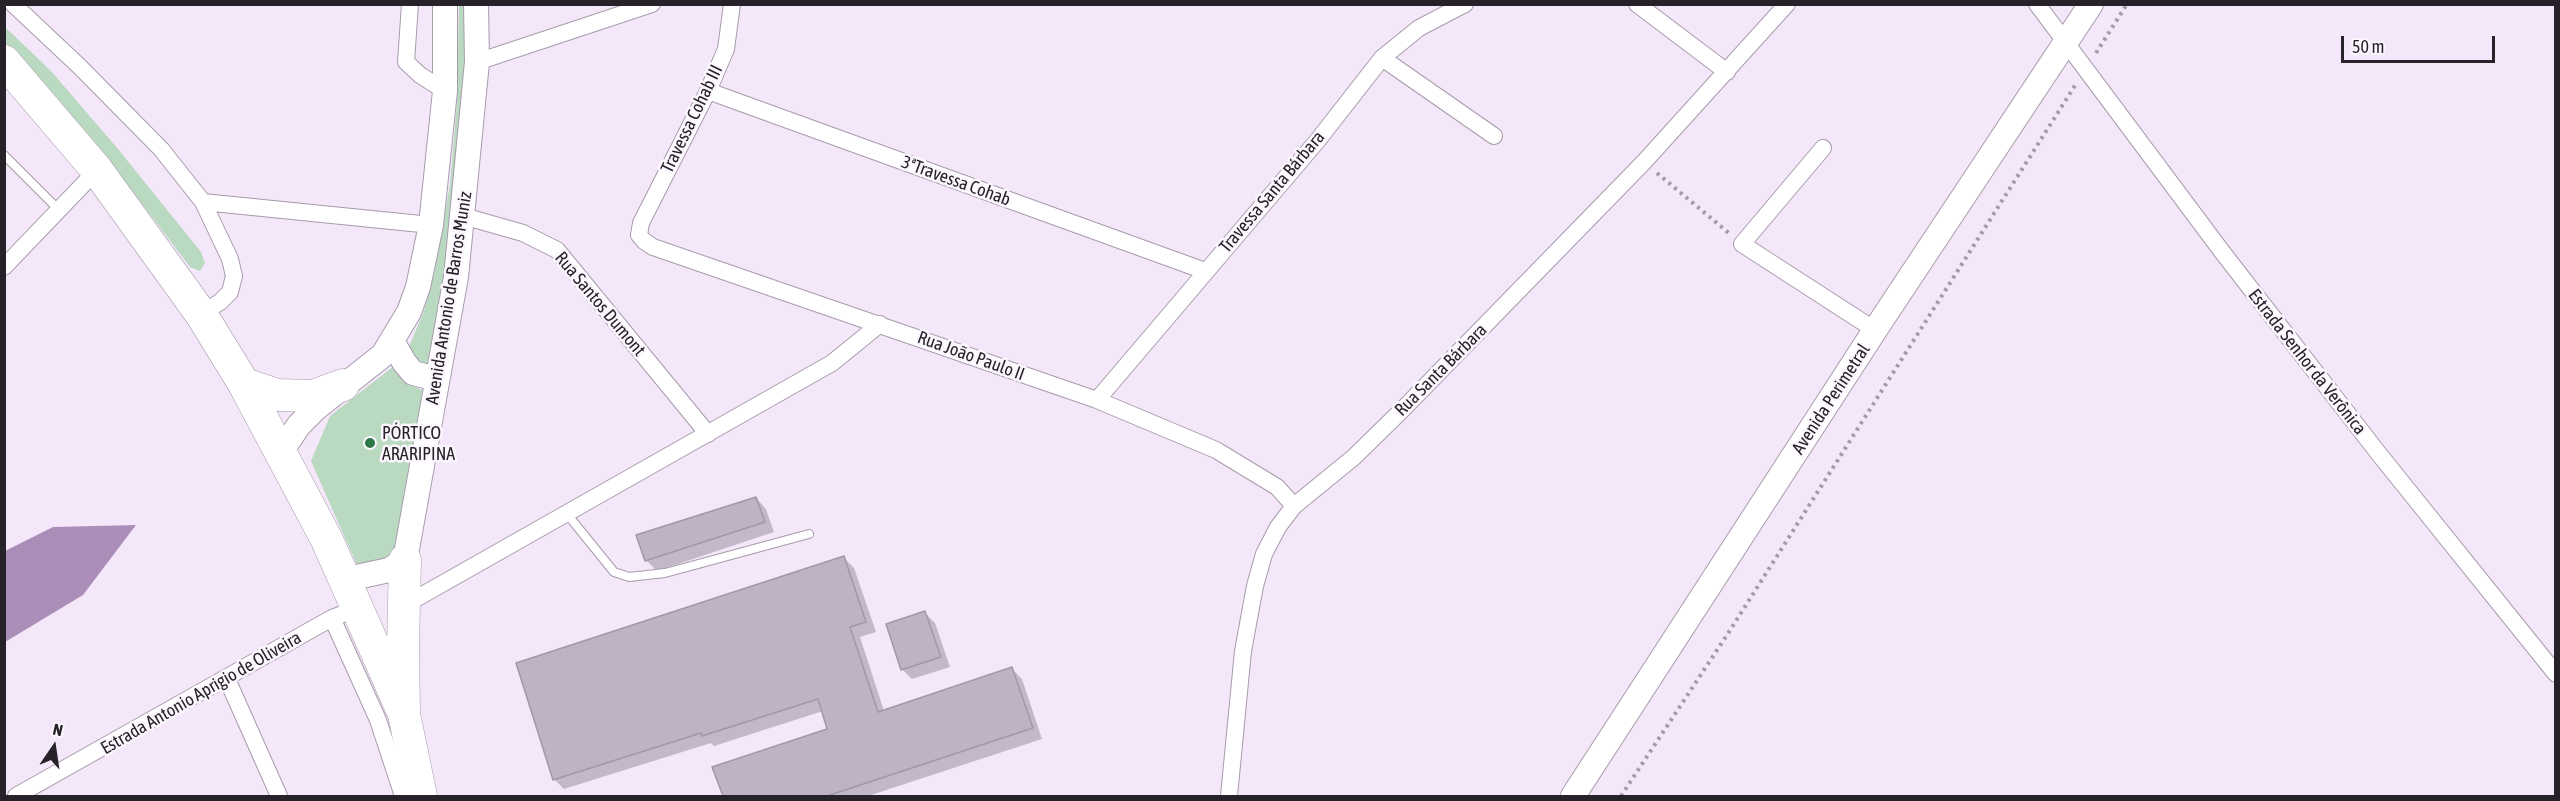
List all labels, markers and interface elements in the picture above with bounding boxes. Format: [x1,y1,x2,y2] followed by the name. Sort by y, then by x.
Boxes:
[2344,24,2498,62] scale bar
[2352,36,2384,57] text: 50 m
[657,61,727,177] street label: Travessa Cohab III
[1215,127,1329,257] street label: Travessa Santa Bárbara
[899,151,1013,211] street label: 3ªTravessa Cohab
[421,190,477,406] street label: Avenida Antonio de Barros Muniz
[550,247,650,361] street label: Rua Santos Dumont
[2243,285,2371,439] street label: Estrada Senhor da Verônica
[1390,319,1492,421] street label: Rua Santa Bárbara
[915,327,1027,385] street label: Rua João Paulo II
[1787,340,1875,458] street label: Avenida Perimetral
[382,422,455,464] place label: PÓRTICO ARARIPINA
[363,436,377,450] marker: PÓRTICO ARARIPINA
[97,627,305,759] street label: Estrada Antonio Aprigio de Oliveira
[24,717,84,777] north arrow
[51,720,65,739] text: N

